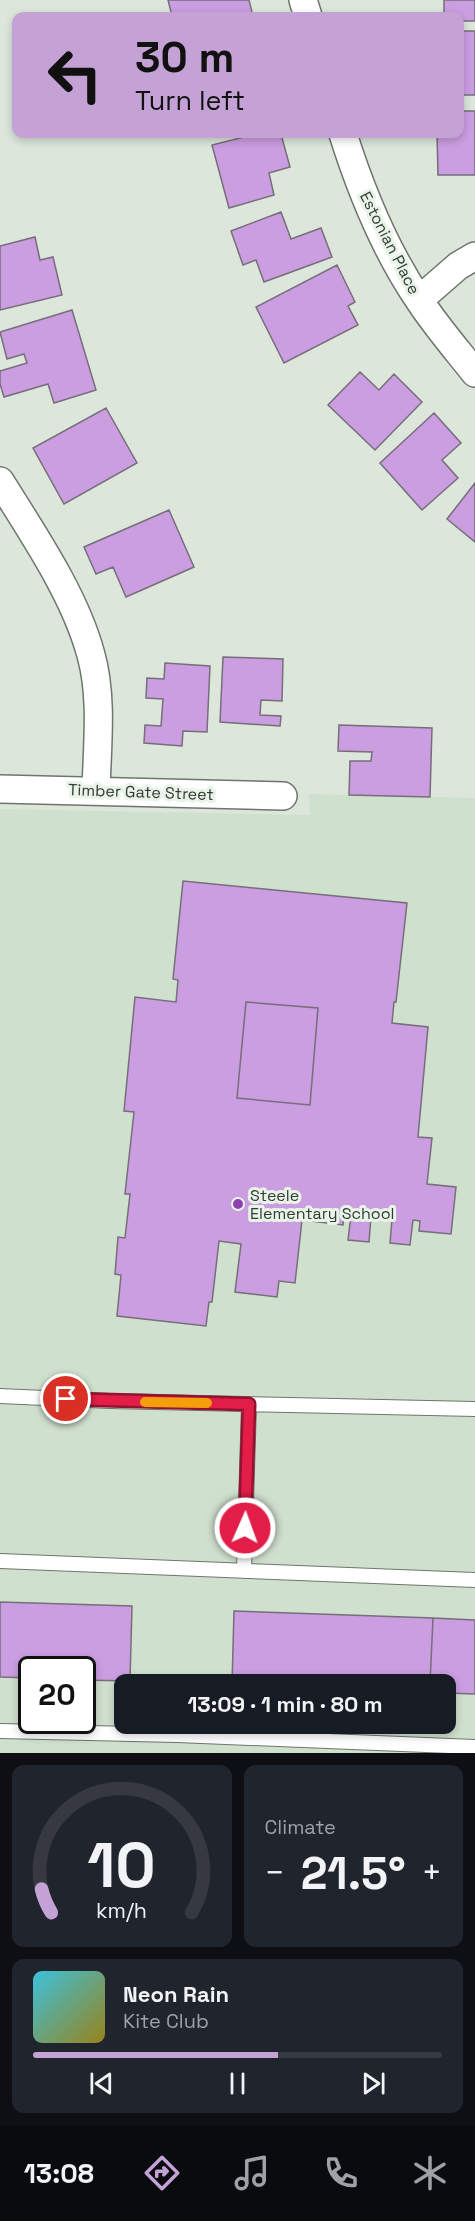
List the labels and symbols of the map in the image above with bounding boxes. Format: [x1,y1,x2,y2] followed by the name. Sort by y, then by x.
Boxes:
[355,188,425,298] street label: Estonian Place
[68,779,214,805] street label: Timber Gate Street
[250,1185,395,1224] place label: Steele Elementary School
[231,1197,245,1211] marker: Steele Elementary School
[40,1373,91,1424] pin
[213,1496,277,1560] position arrow
[18,1656,96,1734] speed limit sign: 20

